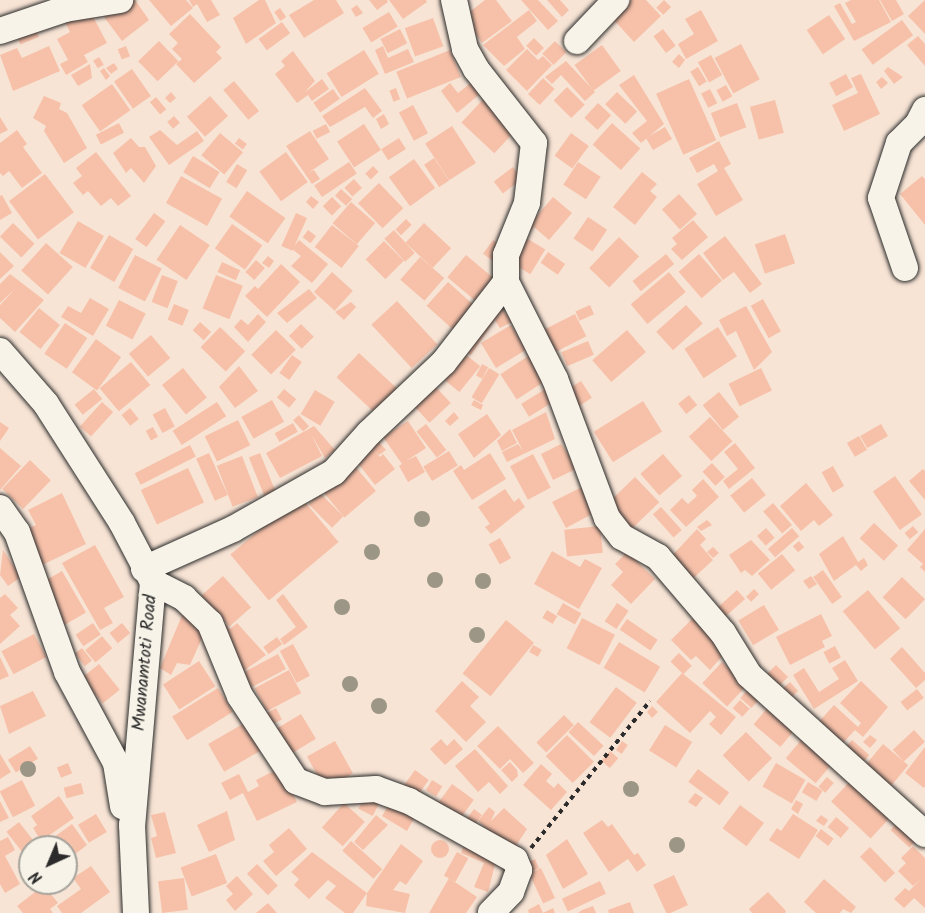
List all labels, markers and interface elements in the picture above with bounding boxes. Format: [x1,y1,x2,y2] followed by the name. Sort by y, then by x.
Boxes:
[129,594,163,732] street label: Mwanamtoti Road
[18,835,78,895] north arrow
[24,864,49,889] text: N

